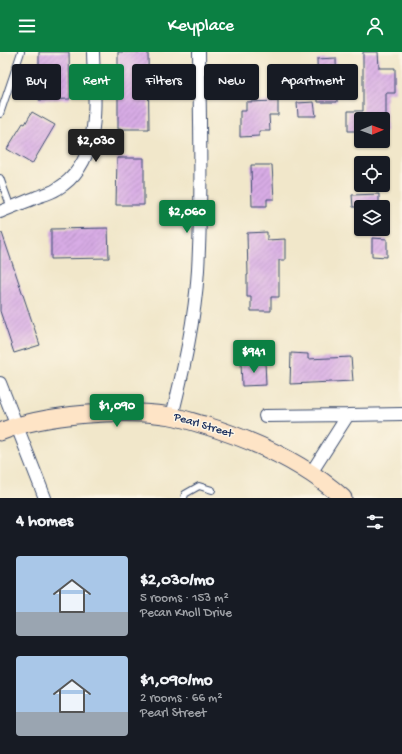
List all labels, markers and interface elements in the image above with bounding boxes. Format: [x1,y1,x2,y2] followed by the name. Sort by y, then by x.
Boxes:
[16,15,38,37] icon: menu
[364,15,386,37] icon: person
[168,16,234,37] text: Keyplace
[12,64,61,100] chip: Buy
[69,64,124,100] chip: Rent
[132,64,196,100] chip: Filters
[204,64,259,100] chip: New
[267,64,358,100] chip: Apartment
[354,112,390,148] north arrow
[354,112,390,236] map controls
[63,129,129,163] pin: $2,030
[77,134,115,149] text: $2,030
[354,156,390,192] button: locate
[154,200,220,234] pin: $2,060
[354,200,390,236] button: layers
[168,205,206,220] text: $2,060
[230,340,278,374] pin: $941
[242,345,266,360] text: $941
[84,394,150,428] pin: $1,090
[99,399,135,414] text: $1,090
[171,410,235,442] street label: Pearl Street
[364,511,386,533] icon: filters
[16,512,73,532] text: 4 homes
[140,571,214,591] text: $2,030/mo
[48,572,96,620] icon: home
[140,591,229,606] text: 5 rooms · 153 m²
[140,606,232,621] text: Pecan Knoll Drive
[140,671,213,691] text: $1,090/mo
[48,672,96,720] icon: home
[140,691,222,706] text: 2 rooms · 66 m²
[140,706,206,721] text: Pearl Street

